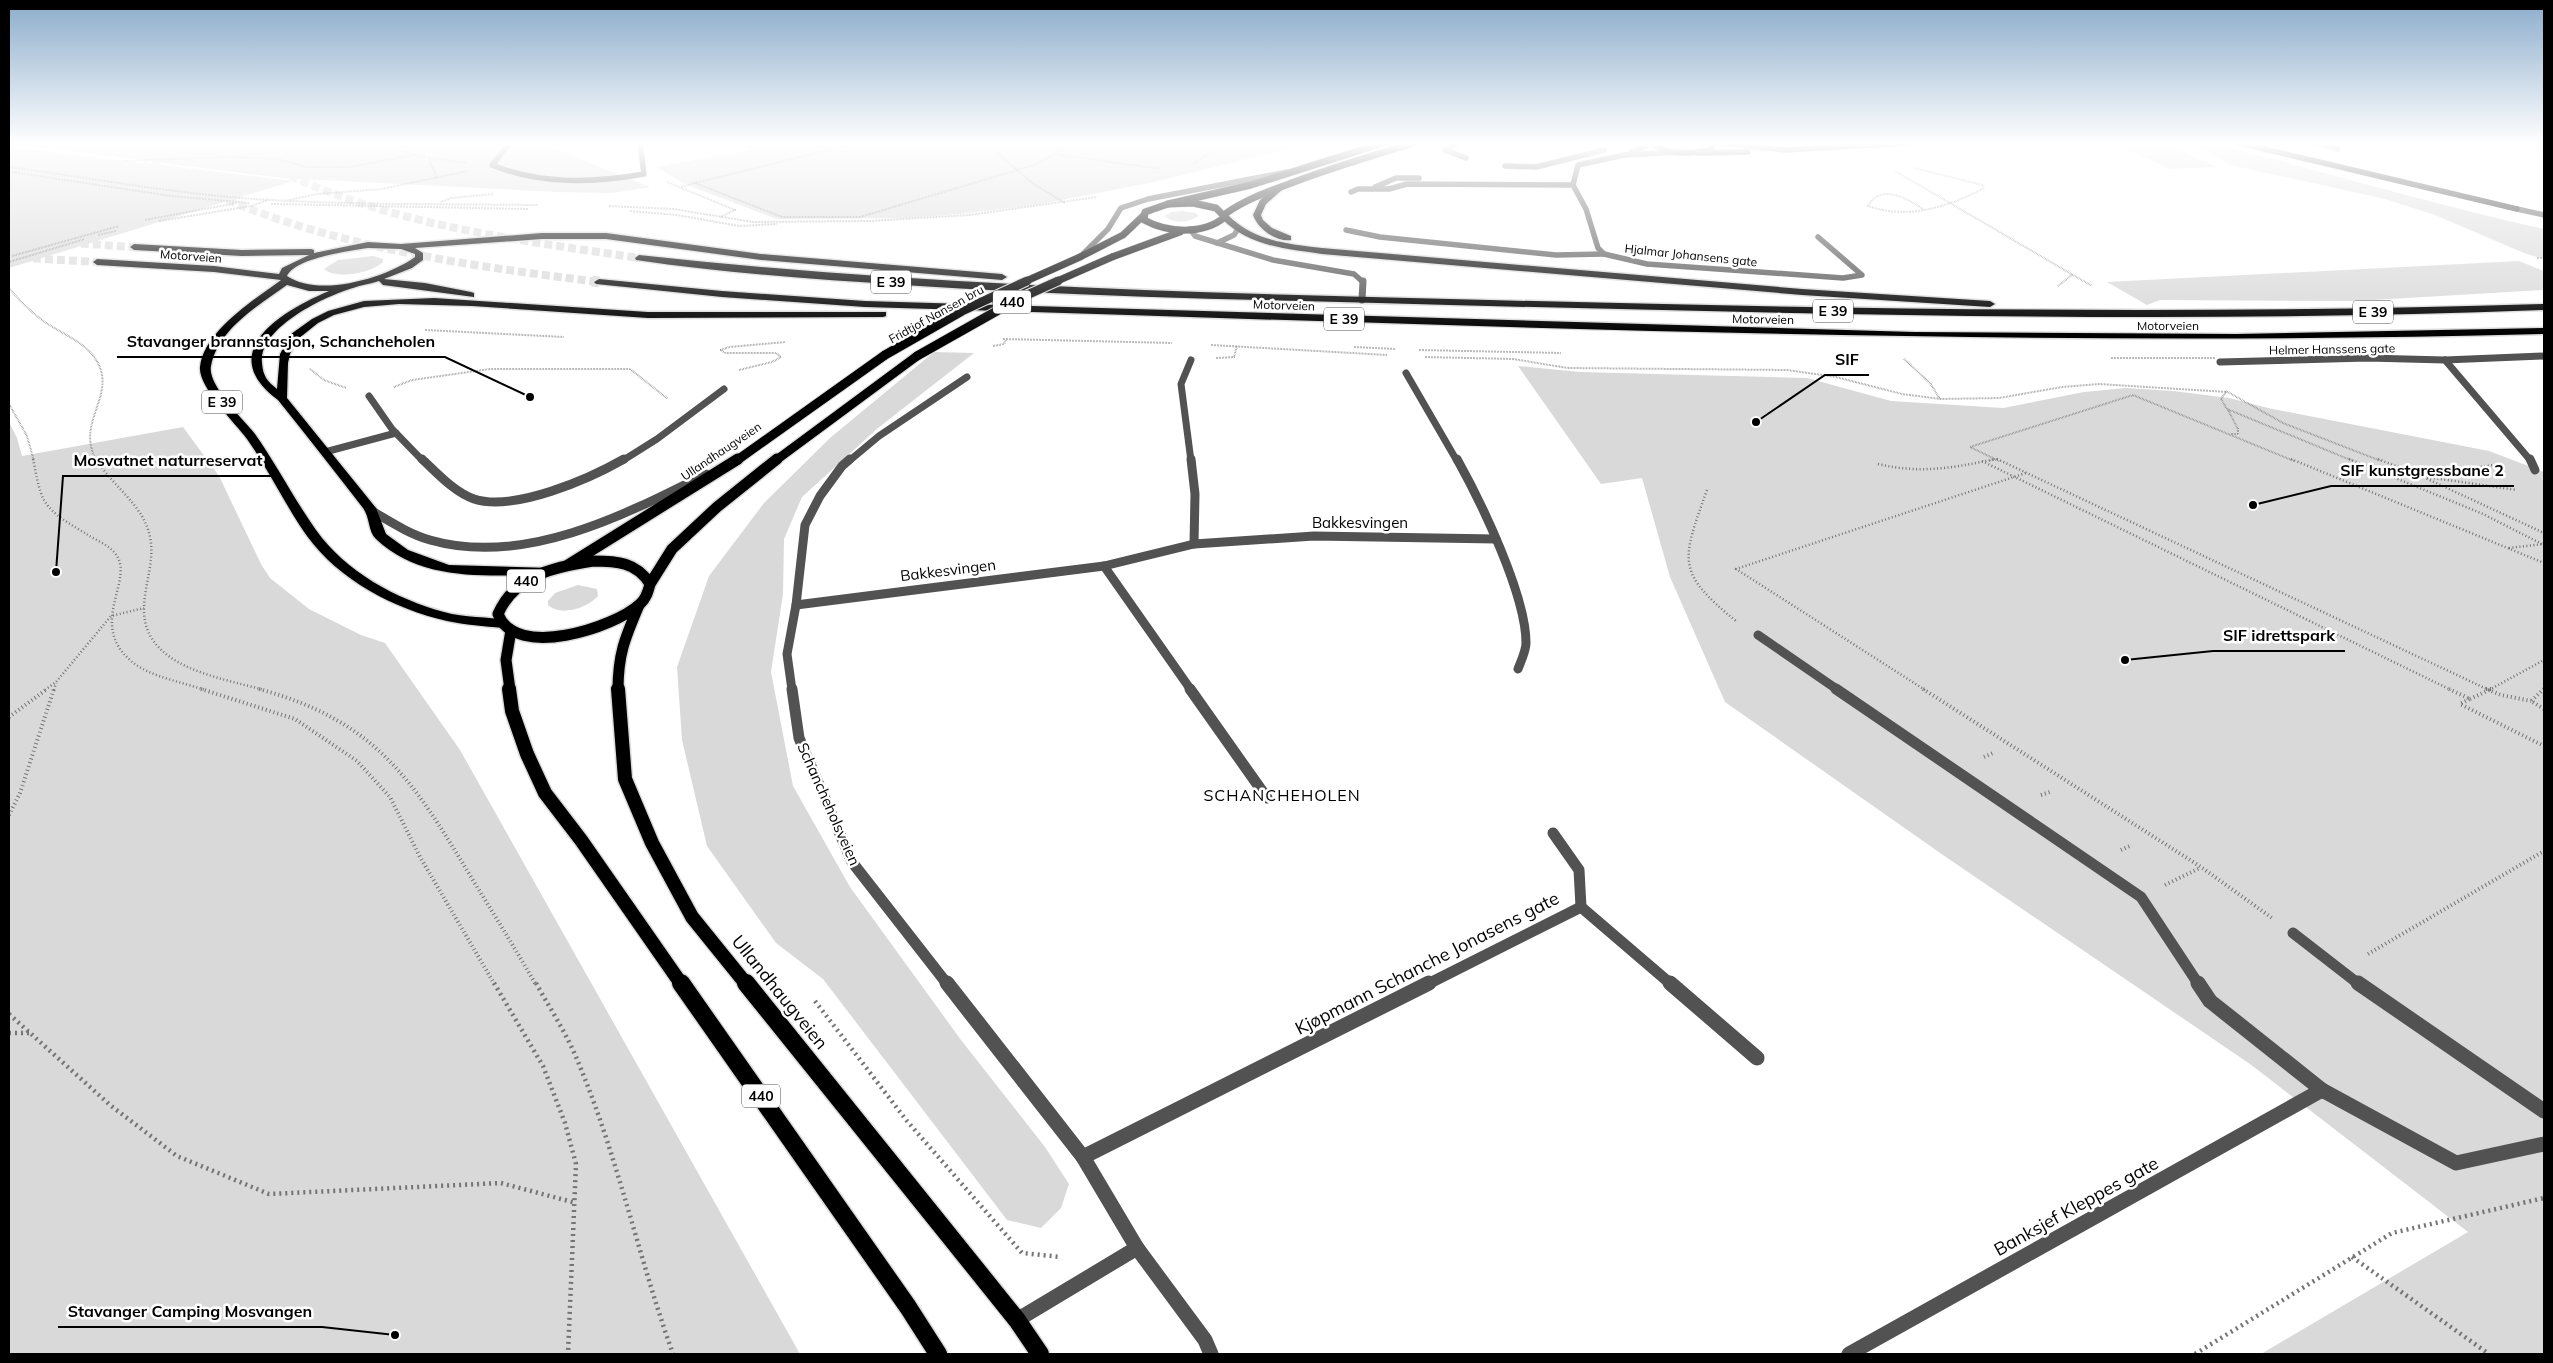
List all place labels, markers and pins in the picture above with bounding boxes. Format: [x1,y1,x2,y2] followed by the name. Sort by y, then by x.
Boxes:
[117,326,445,357] callout: Stavanger brannstasjon, Schancheholen
[1825,344,1869,375] callout: SIF
[63,445,272,476] callout: Mosvatnet naturreservat
[2331,455,2514,486] callout: SIF kunstgressbane 2
[2213,620,2345,651] callout: SIF idrettspark
[58,1296,322,1327] callout: Stavanger Camping Mosvangen

